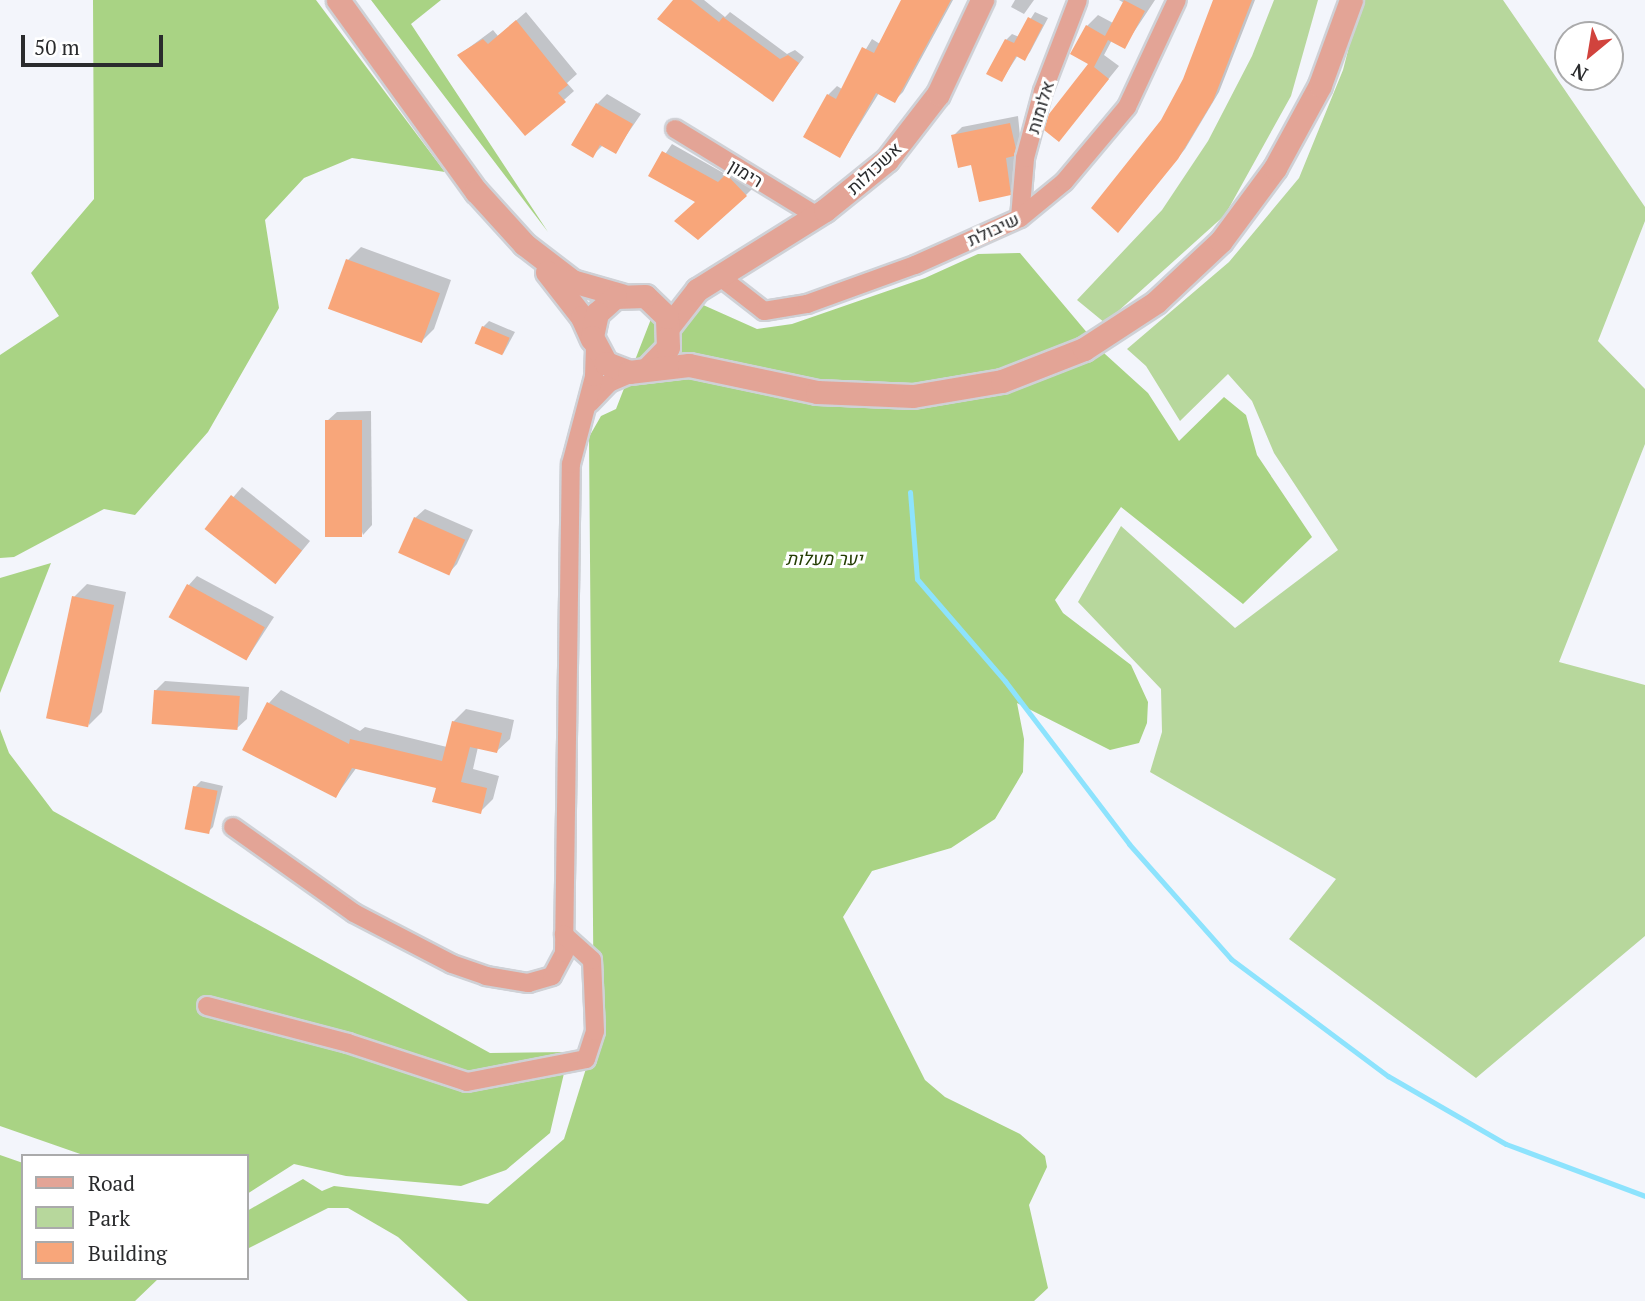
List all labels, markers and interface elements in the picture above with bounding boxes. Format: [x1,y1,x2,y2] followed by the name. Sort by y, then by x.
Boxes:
[24,21,166,65] scale bar
[1554,21,1624,91] north arrow
[34,33,80,61] text: 50 m
[1567,58,1592,87] text: N
[1022,78,1058,136] street label: אלומות
[842,137,906,199] street label: אשכולות
[725,154,767,192] street label: רימון
[964,208,1022,250] street label: שיבולת
[786,547,862,569] park label: יער מעלות
[21,1154,248,1280] legend
[88,1169,135,1197] text: Road
[88,1204,130,1232] text: Park
[88,1239,167,1267] text: Building

